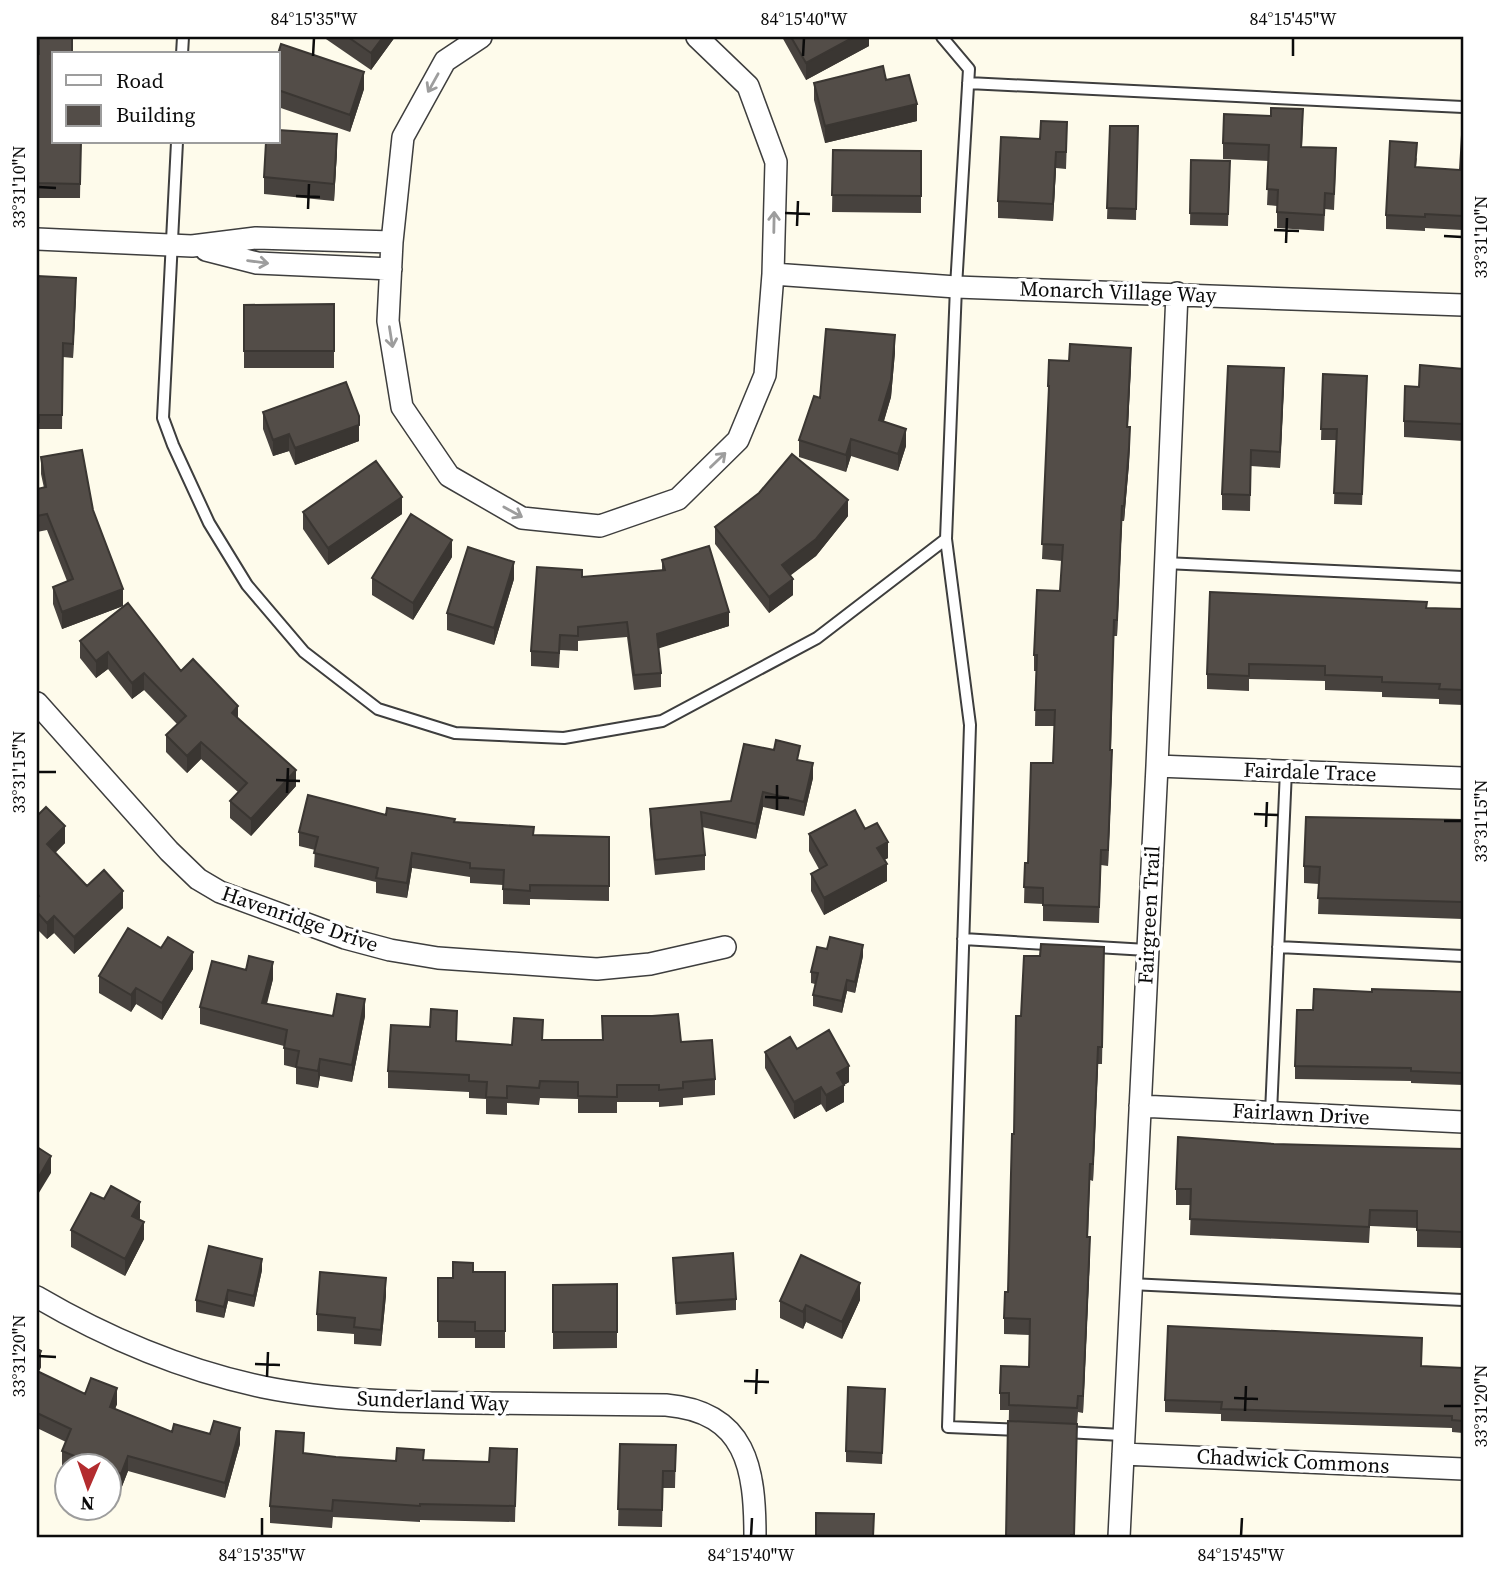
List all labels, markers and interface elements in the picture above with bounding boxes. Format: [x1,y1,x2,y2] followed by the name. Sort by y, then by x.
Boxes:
[271,6,358,31] text: 84°15'35"W
[761,6,848,31] text: 84°15'40"W
[1250,6,1337,31] text: 84°15'45"W
[52,52,280,144] legend
[116,66,164,95] text: Road
[426,72,439,93] one-way arrow
[116,100,195,129] text: Building
[6,146,31,228] text: 33°31'10"N
[1468,196,1493,278] text: 33°31'10"N
[768,211,781,234] one-way arrow
[246,255,269,268] one-way arrow
[1019,274,1217,309] street label: Monarch Village Way
[385,325,398,348] one-way arrow
[709,452,726,469] one-way arrow
[502,506,522,520] one-way arrow
[6,731,31,813] text: 33°31'15"N
[1243,755,1377,788] street label: Fairdale Trace
[1468,780,1493,862] text: 33°31'15"N
[1130,845,1167,985] street label: Fairgreen Trail
[218,878,382,959] street label: Havenridge Drive
[1232,1095,1370,1132] street label: Fairlawn Drive
[6,1315,31,1397] text: 33°31'20"N
[1468,1365,1493,1447] text: 33°31'20"N
[356,1383,510,1418] street label: Sunderland Way
[1196,1441,1390,1480] street label: Chadwick Commons
[52,1452,122,1522] north arrow
[80,1491,95,1517] text: N
[219,1542,306,1567] text: 84°15'35"W
[708,1542,795,1567] text: 84°15'40"W
[1198,1542,1285,1567] text: 84°15'45"W

